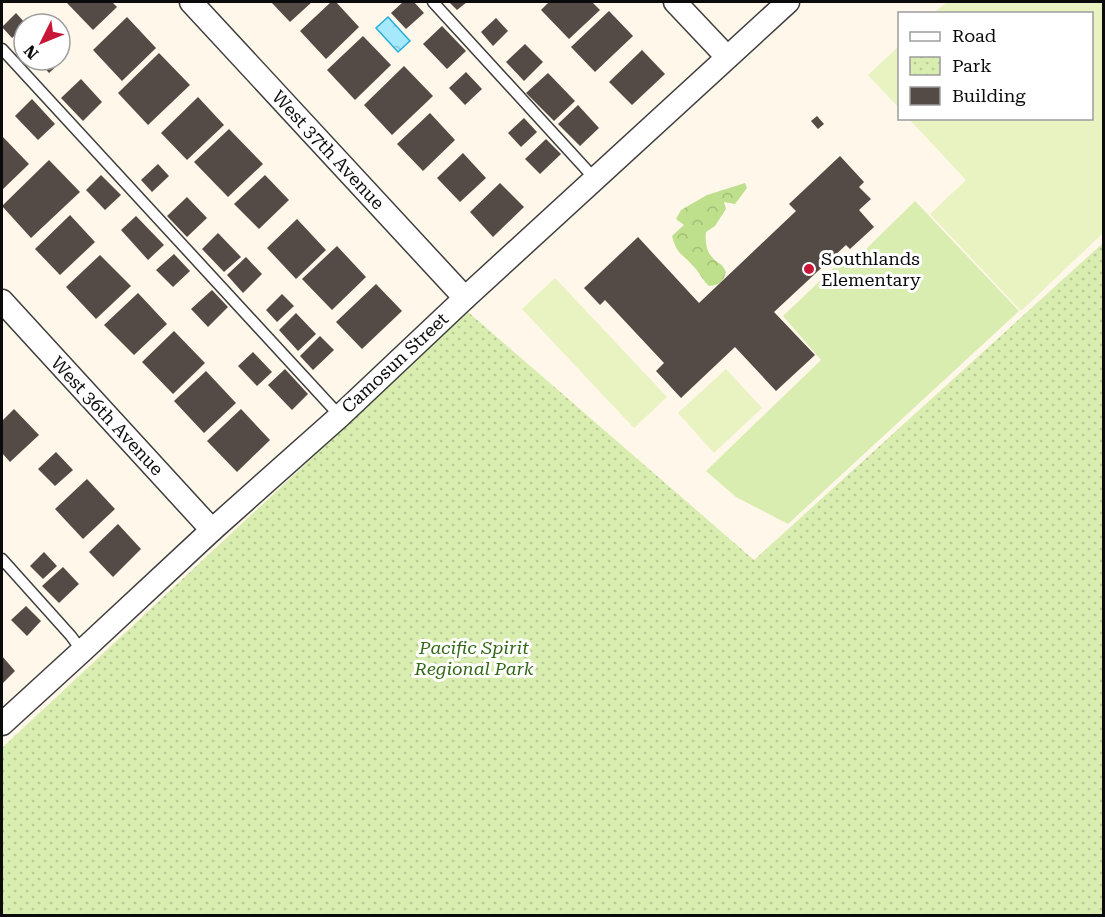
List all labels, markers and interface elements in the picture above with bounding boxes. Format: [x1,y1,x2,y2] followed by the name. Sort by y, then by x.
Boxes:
[12,12,72,72] north arrow
[898,12,1093,120] legend
[952,25,997,46] text: Road
[20,41,43,63] text: N
[952,55,992,76] text: Park
[952,85,1026,106] text: Building
[268,86,389,214] street label: West 37th Avenue
[821,248,921,290] place label: Southlands Elementary
[802,262,816,276] marker: Southlands Elementary
[337,308,452,417] street label: Camosun Street
[47,352,168,480] street label: West 36th Avenue
[414,637,534,679] park label: Pacific Spirit Regional Park

